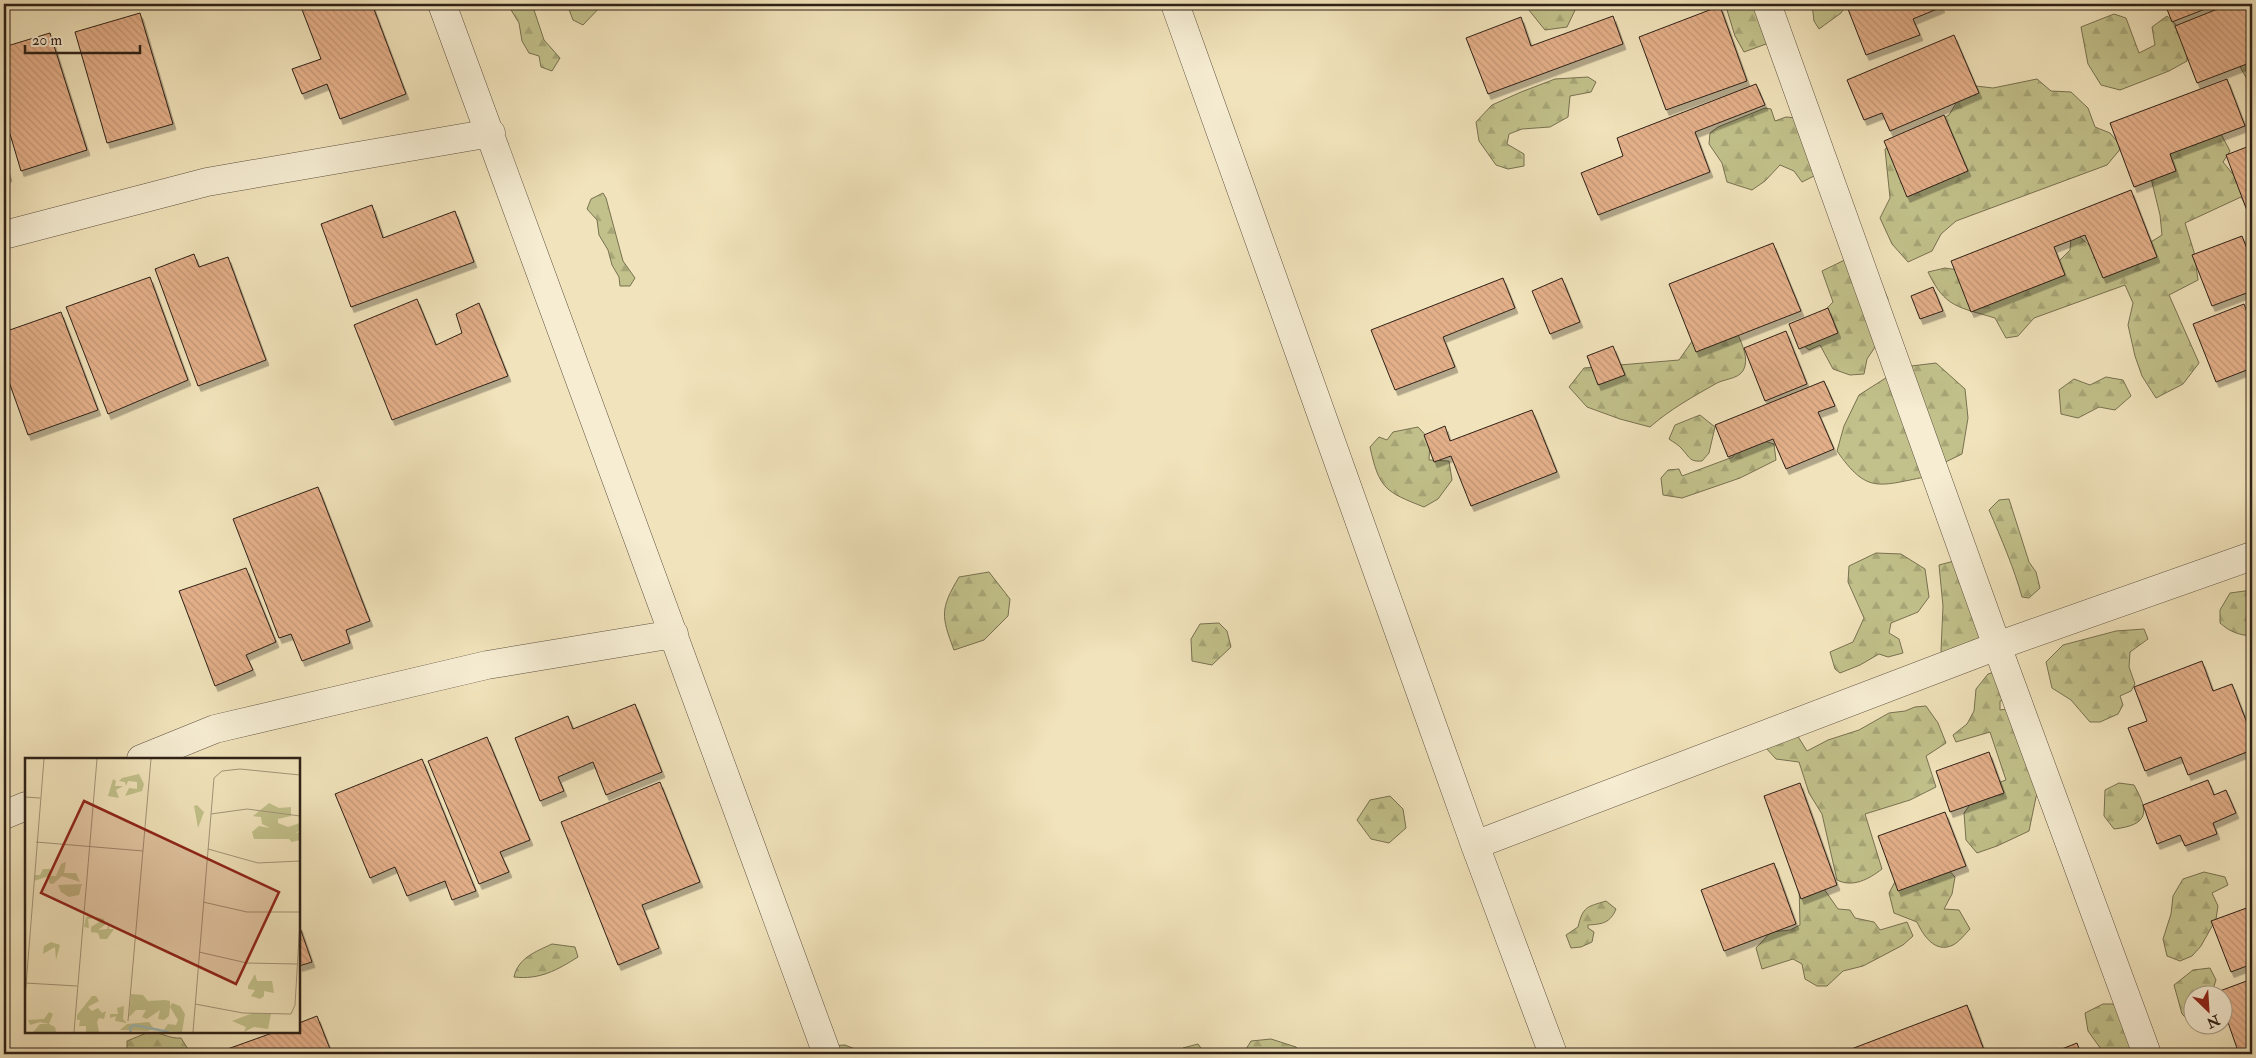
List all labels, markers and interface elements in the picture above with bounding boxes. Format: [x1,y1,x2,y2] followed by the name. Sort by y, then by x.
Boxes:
[25,22,140,54] scale bar
[32,31,62,50] text: 20 m
[25,758,300,1033] inset map
[2184,986,2234,1036] north arrow
[2204,1011,2223,1032] text: N

